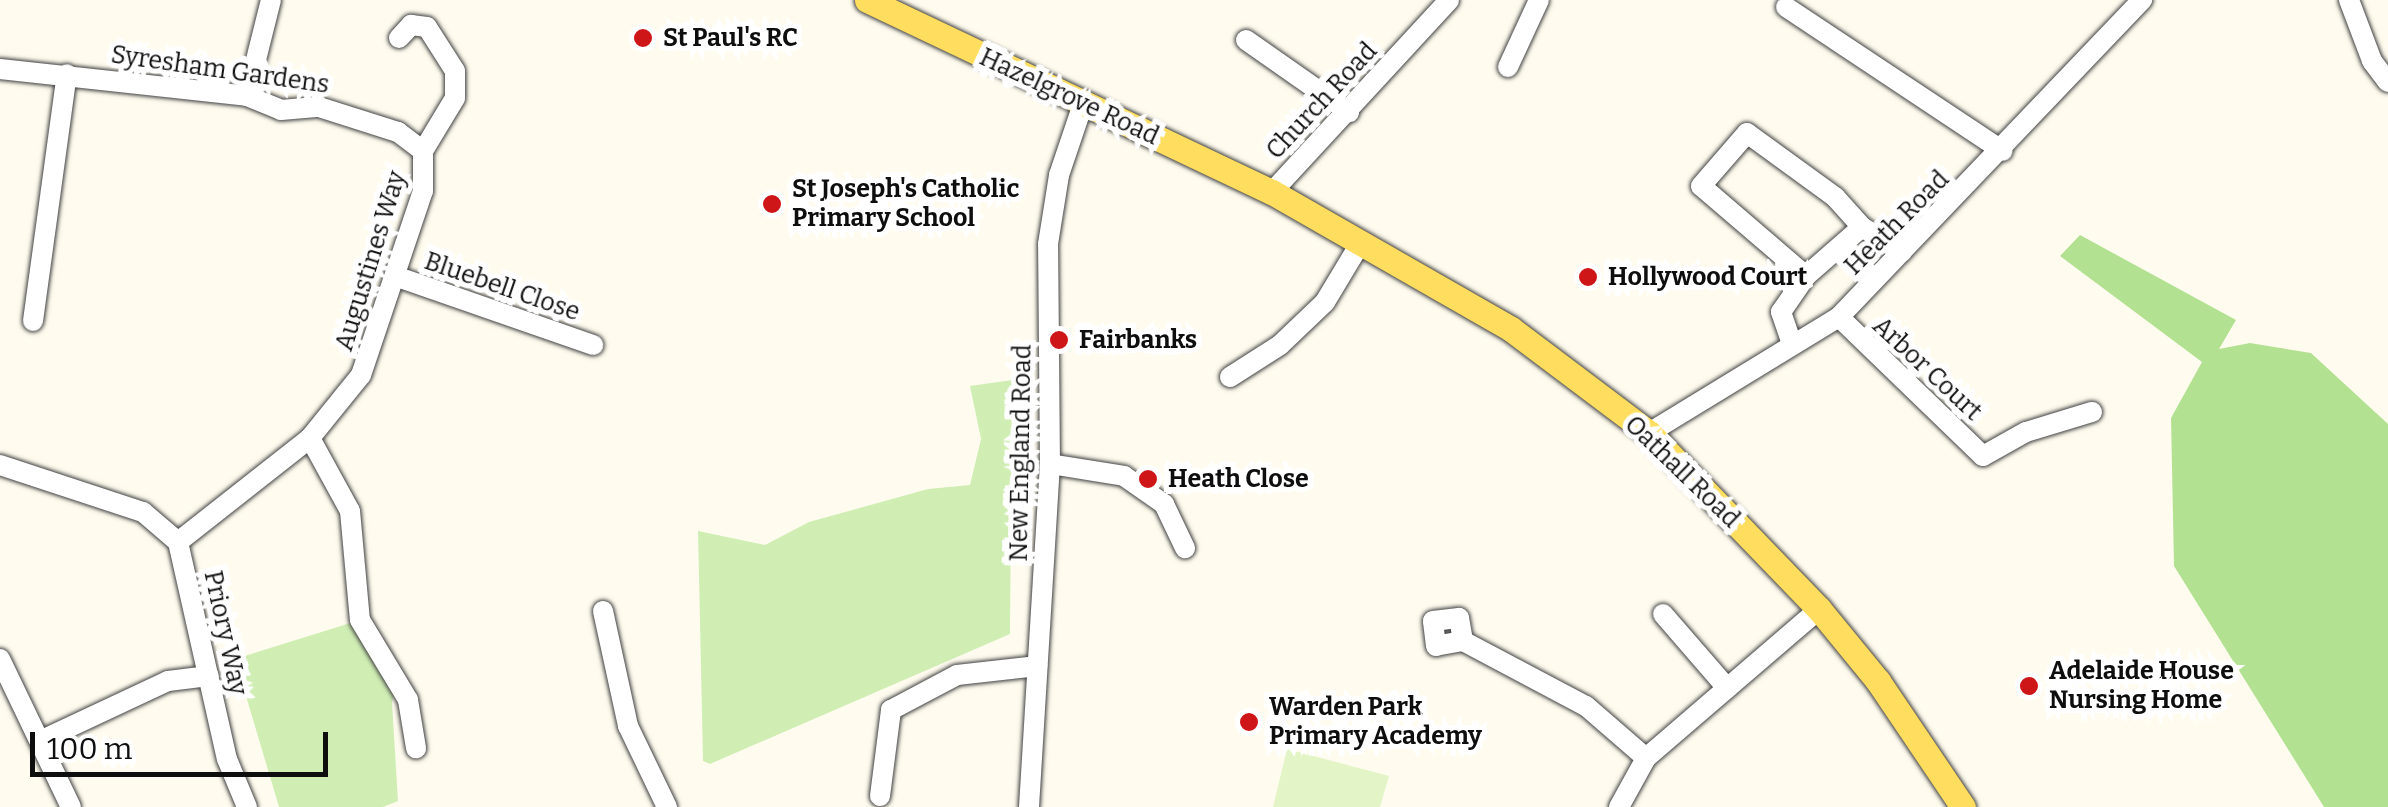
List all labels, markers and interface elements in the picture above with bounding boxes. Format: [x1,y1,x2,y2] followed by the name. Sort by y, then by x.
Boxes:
[663,23,798,53] place label: St Paul's RC
[632,27,654,49] marker: St Paul's RC
[1260,36,1384,166] street label: Church Road
[109,40,331,100] street label: Syresham Gardens
[975,42,1163,152] street label: Hazelgrove Road
[1839,165,1955,281] street label: Heath Road
[329,167,413,355] street label: Augustines Way
[792,175,1019,234] place label: St Joseph's Catholic Primary School
[761,193,783,215] marker: St Joseph's Catholic Primary School
[420,246,584,328] street label: Bluebell Close
[1608,262,1807,292] place label: Hollywood Court
[1577,266,1599,288] marker: Hollywood Court
[1866,311,1988,427] street label: Arbor Court
[1079,325,1197,355] place label: Fairbanks
[1048,329,1070,351] marker: Fairbanks
[1004,344,1038,562] street label: New England Road
[1618,410,1746,534] street label: Oathall Road
[1168,464,1309,494] place label: Heath Close
[1137,468,1159,490] marker: Heath Close
[197,568,253,698] street label: Priory Way
[2049,657,2234,716] place label: Adelaide House Nursing Home
[2018,675,2040,697] marker: Adelaide House Nursing Home
[1269,693,1482,752] place label: Warden Park Primary Academy
[1238,711,1260,733] marker: Warden Park Primary Academy
[35,712,332,774] scale bar
[47,731,132,767] text: 100 m

